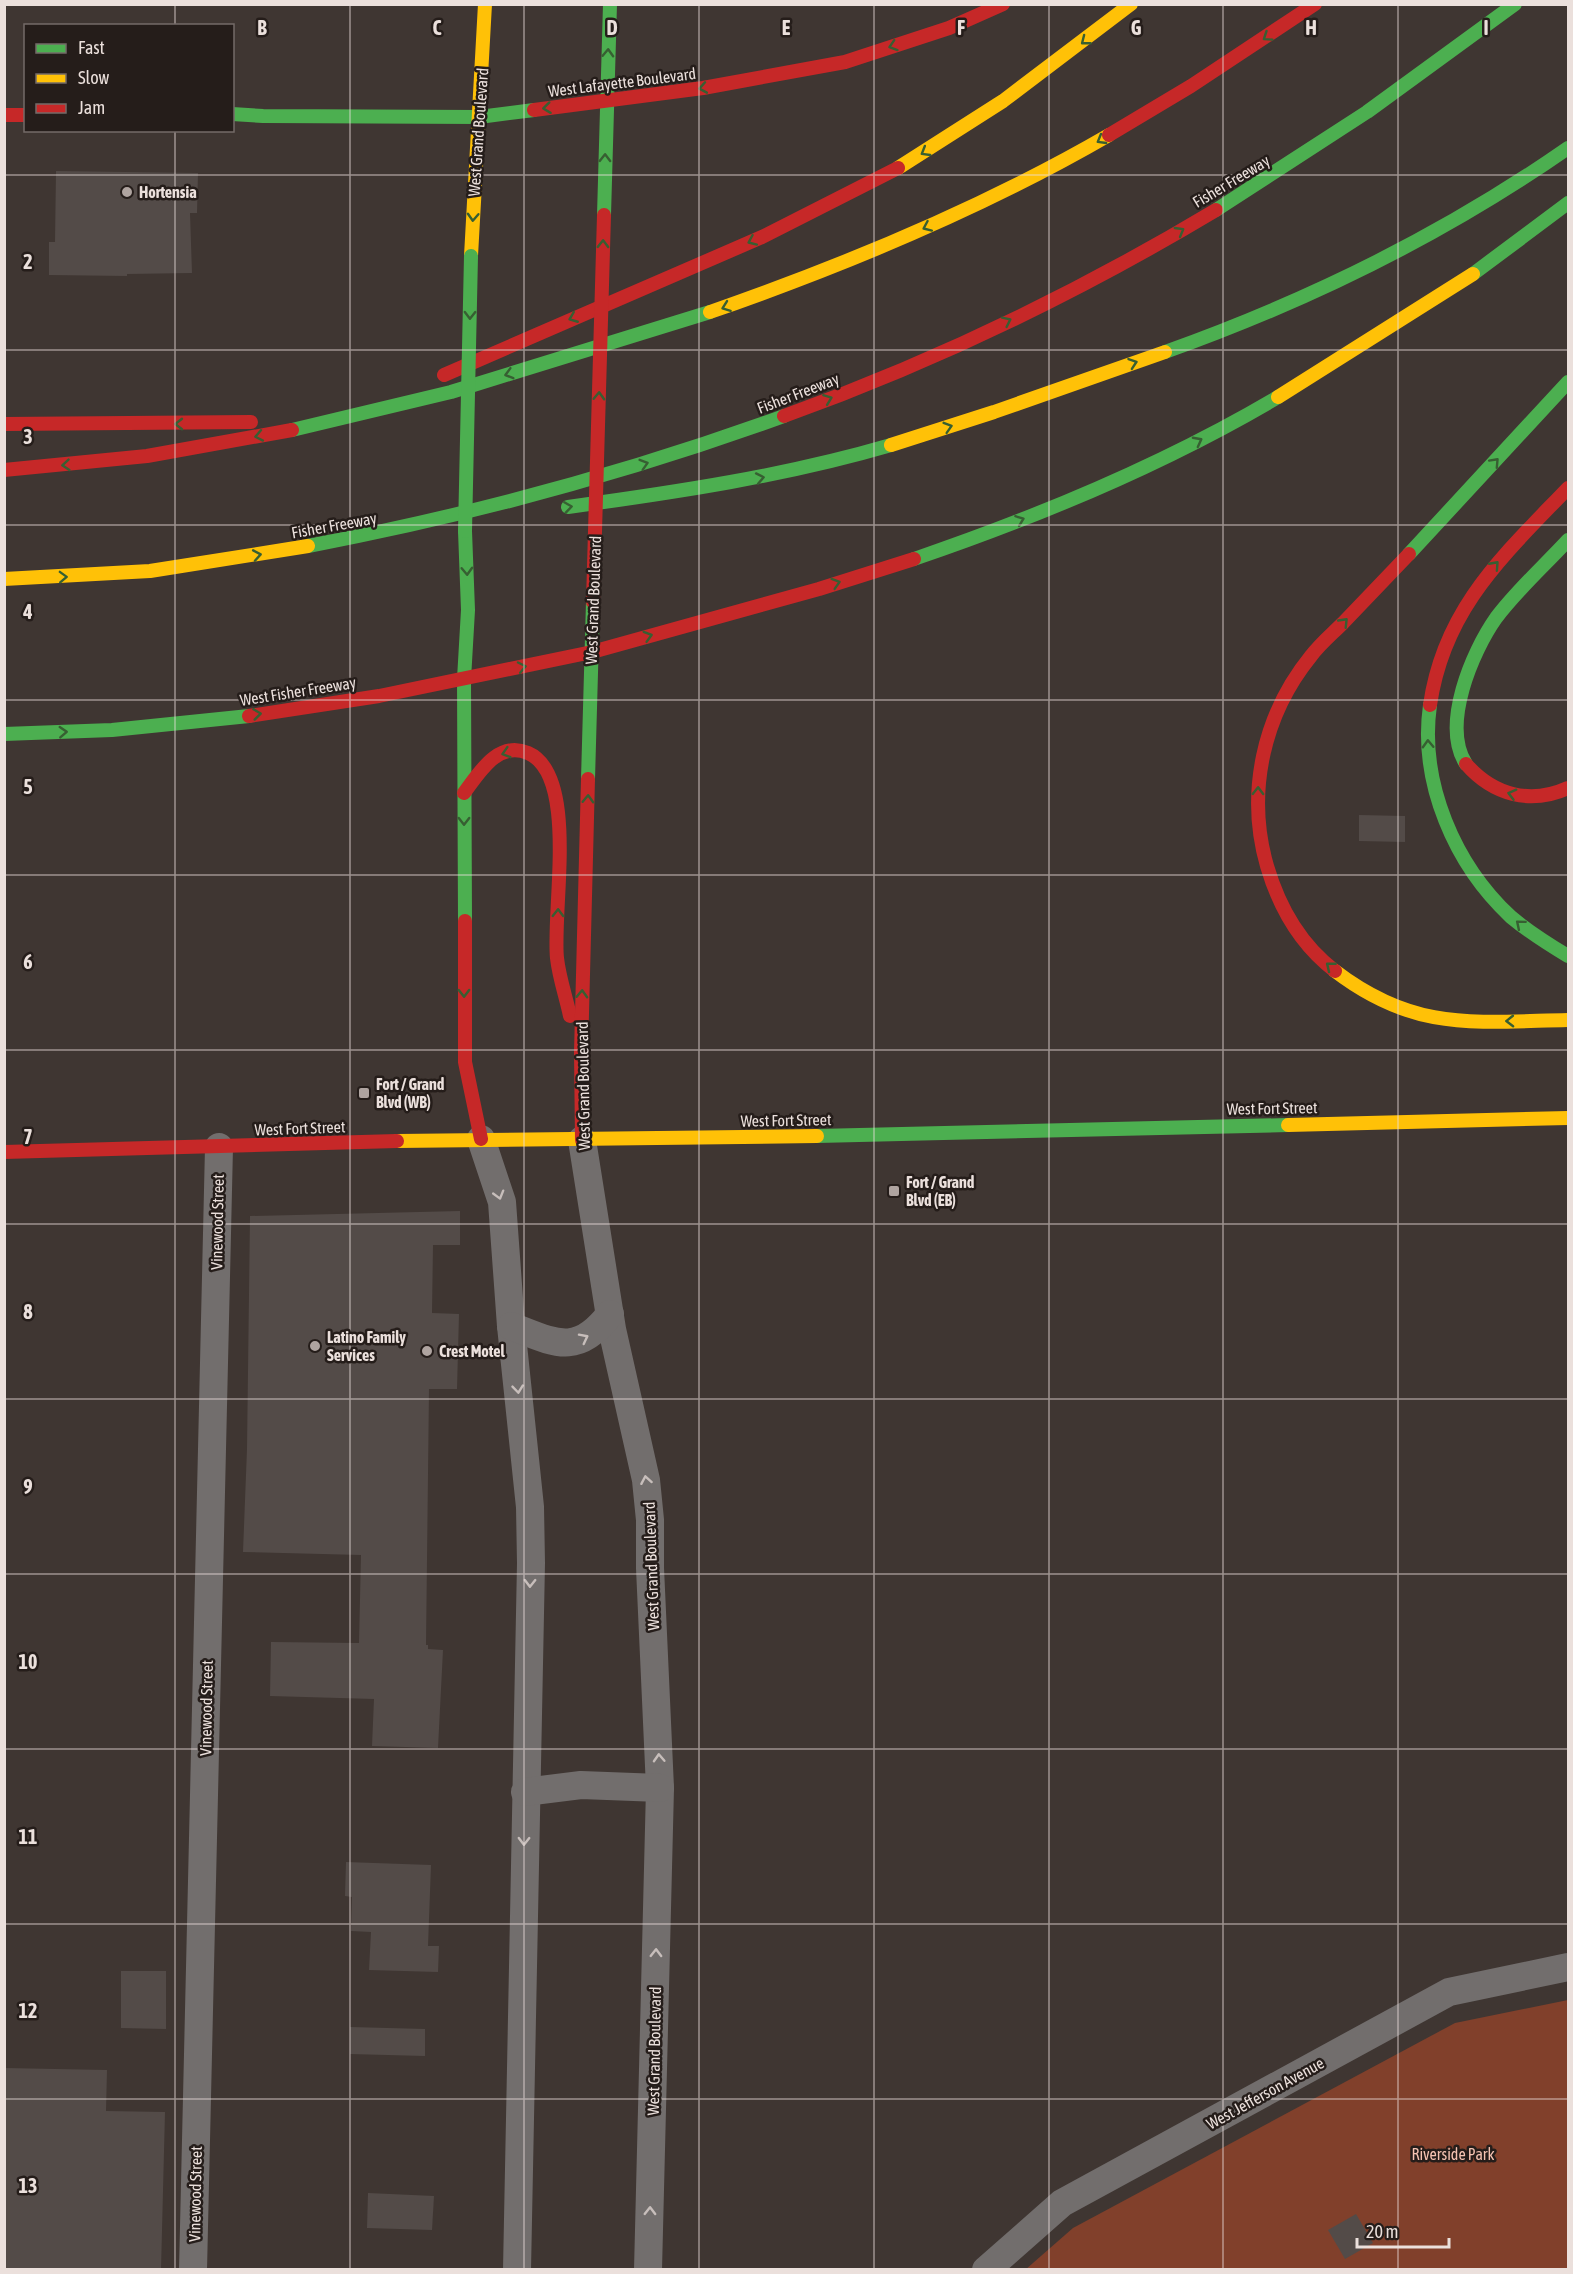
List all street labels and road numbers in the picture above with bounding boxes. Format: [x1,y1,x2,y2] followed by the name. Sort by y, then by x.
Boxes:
[547,64,697,101] street label: West Lafayette Boulevard
[465,67,491,197] street label: West Grand Boulevard
[1189,151,1273,212] street label: Fisher Freeway
[754,369,842,418] street label: Fisher Freeway
[290,509,379,542] street label: Fisher Freeway
[582,535,604,665] street label: West Grand Boulevard
[239,673,358,710] street label: West Fisher Freeway
[573,1021,593,1151] street label: West Grand Boulevard
[1226,1098,1318,1118] street label: West Fort Street
[740,1110,832,1130] street label: West Fort Street
[254,1117,346,1139] street label: West Fort Street
[207,1174,227,1270] street label: Vinewood Street
[640,1501,662,1631] street label: West Grand Boulevard
[196,1660,216,1756] street label: Vinewood Street
[644,1986,664,2116] street label: West Grand Boulevard
[1203,2053,1327,2133] street label: West Jefferson Avenue
[185,2146,205,2242] street label: Vinewood Street

